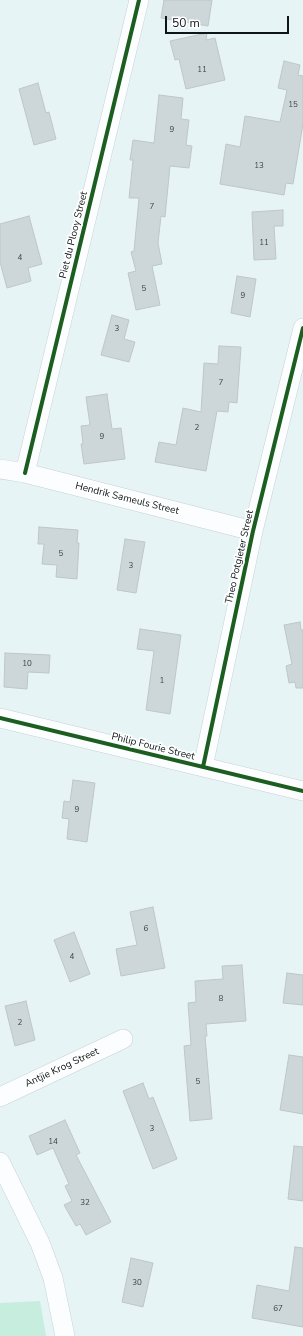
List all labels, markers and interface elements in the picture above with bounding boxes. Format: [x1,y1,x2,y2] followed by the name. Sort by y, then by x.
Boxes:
[167,8,291,34] scale bar
[172,15,200,31] text: 50 m
[197,65,207,75] house number: 11
[288,100,298,110] house number: 15
[170,125,174,135] house number: 9
[254,161,264,171] house number: 13
[57,190,91,280] street label: Piet du Plooy Street
[150,202,154,212] house number: 7
[259,238,269,248] house number: 11
[18,253,22,263] house number: 4
[142,284,146,294] house number: 5
[241,291,245,301] house number: 9
[115,324,119,334] house number: 3
[219,378,223,388] house number: 7
[195,423,199,433] house number: 2
[100,432,104,442] house number: 9
[74,480,180,518] street label: Hendrik Sameuls Street
[223,509,257,605] street label: Theo Potgieter Street
[59,549,63,559] house number: 5
[129,561,133,571] house number: 3
[22,659,32,669] house number: 10
[160,676,164,686] house number: 1
[110,731,196,763] street label: Philip Fourie Street
[75,805,79,815] house number: 9
[144,924,148,934] house number: 6
[70,952,74,962] house number: 4
[219,994,223,1004] house number: 8
[18,1018,22,1028] house number: 2
[23,1046,101,1090] street label: Antjie Krog Street
[196,1077,200,1087] house number: 5
[150,1124,154,1134] house number: 3
[48,1137,58,1147] house number: 14
[80,1198,90,1208] house number: 32
[132,1278,142,1288] house number: 30
[273,1304,283,1314] house number: 67

